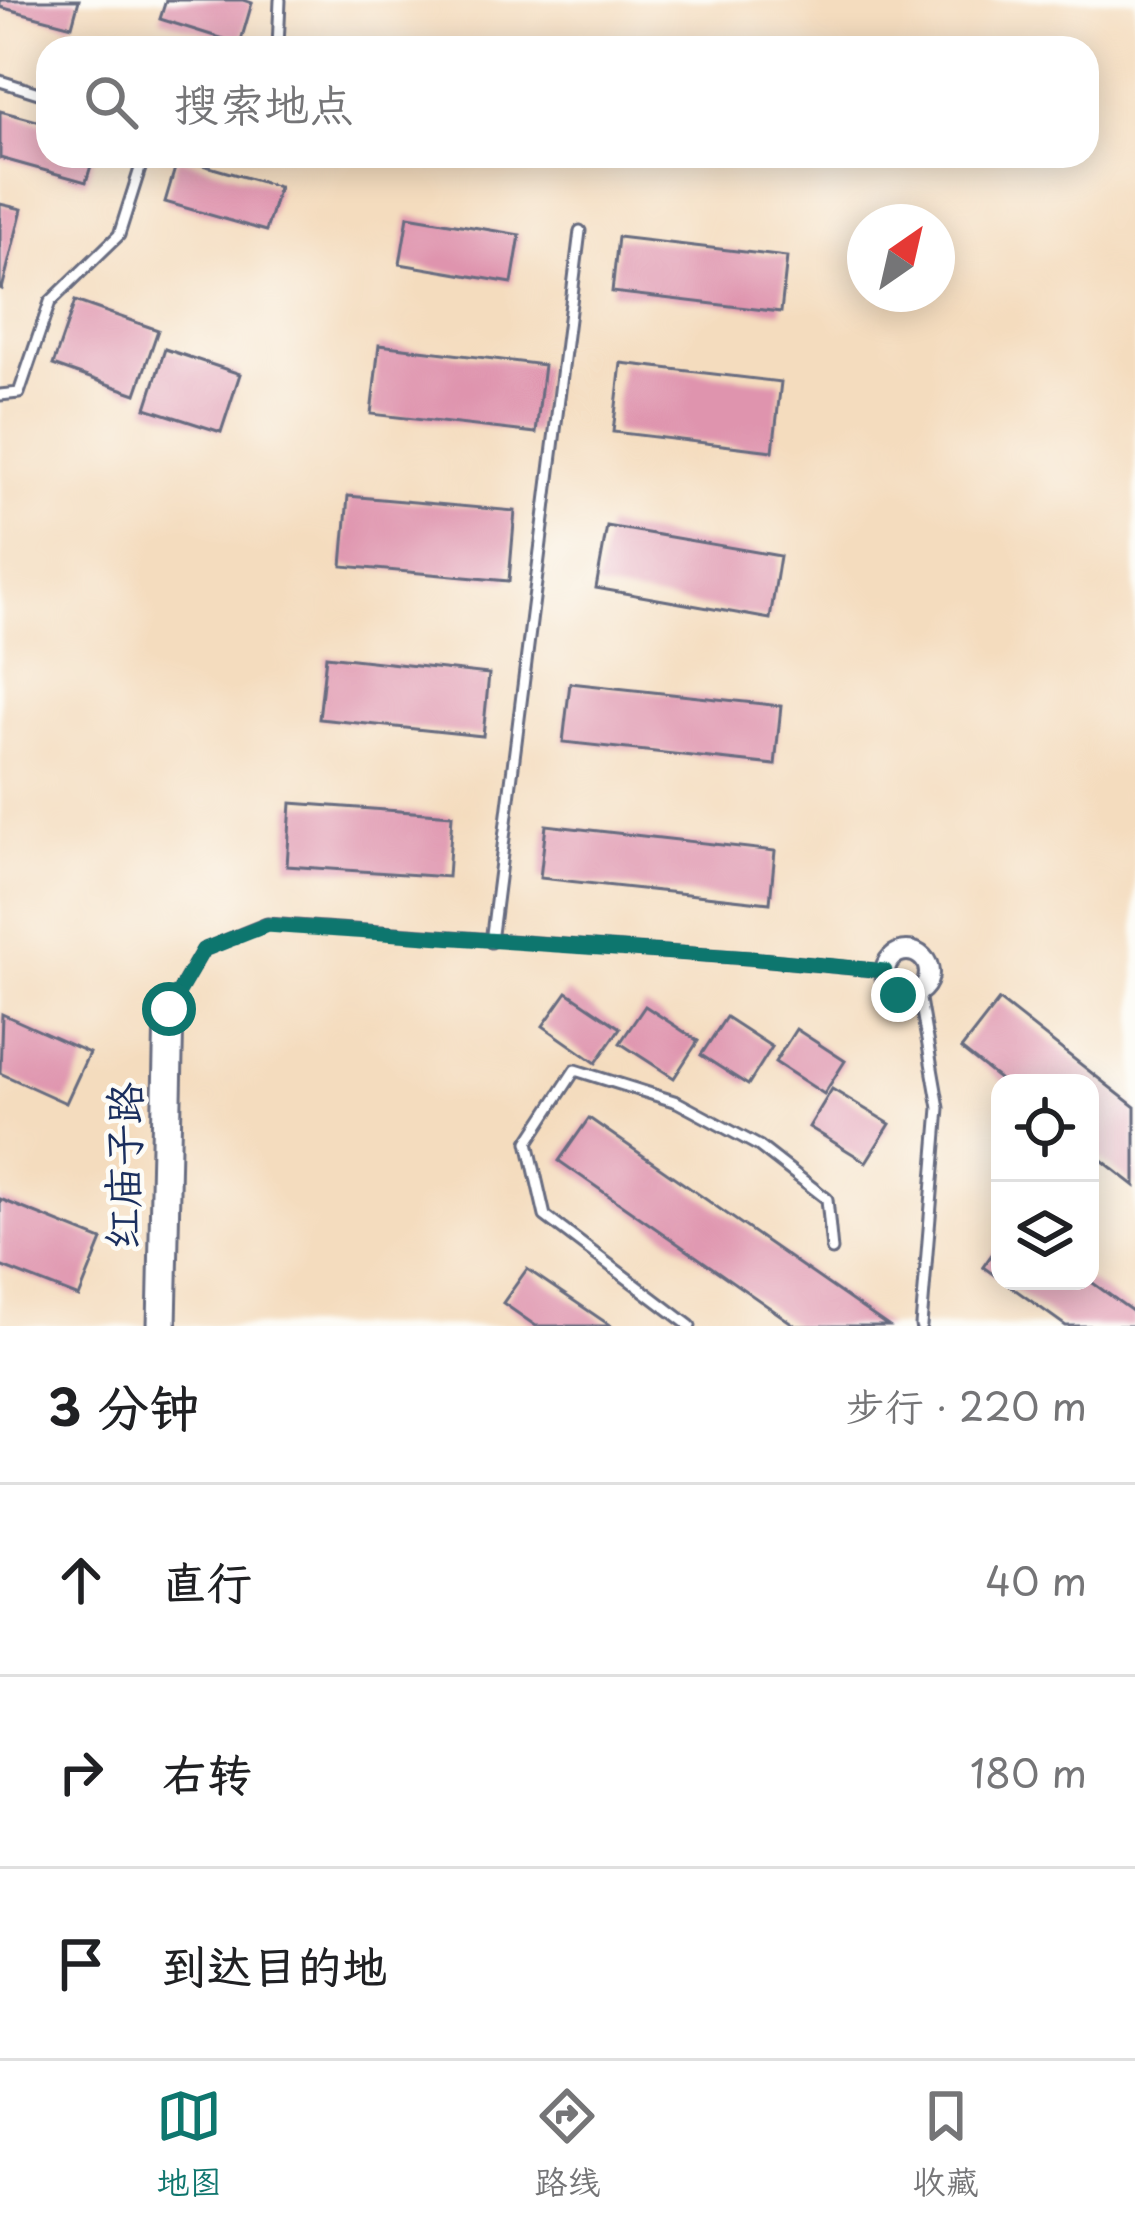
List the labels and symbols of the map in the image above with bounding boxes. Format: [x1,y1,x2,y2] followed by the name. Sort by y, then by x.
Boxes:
[847,204,955,312] north arrow
[871,968,925,1022] route end
[142,982,196,1036] route start
[89,1081,154,1251] street label: 红庙子路

